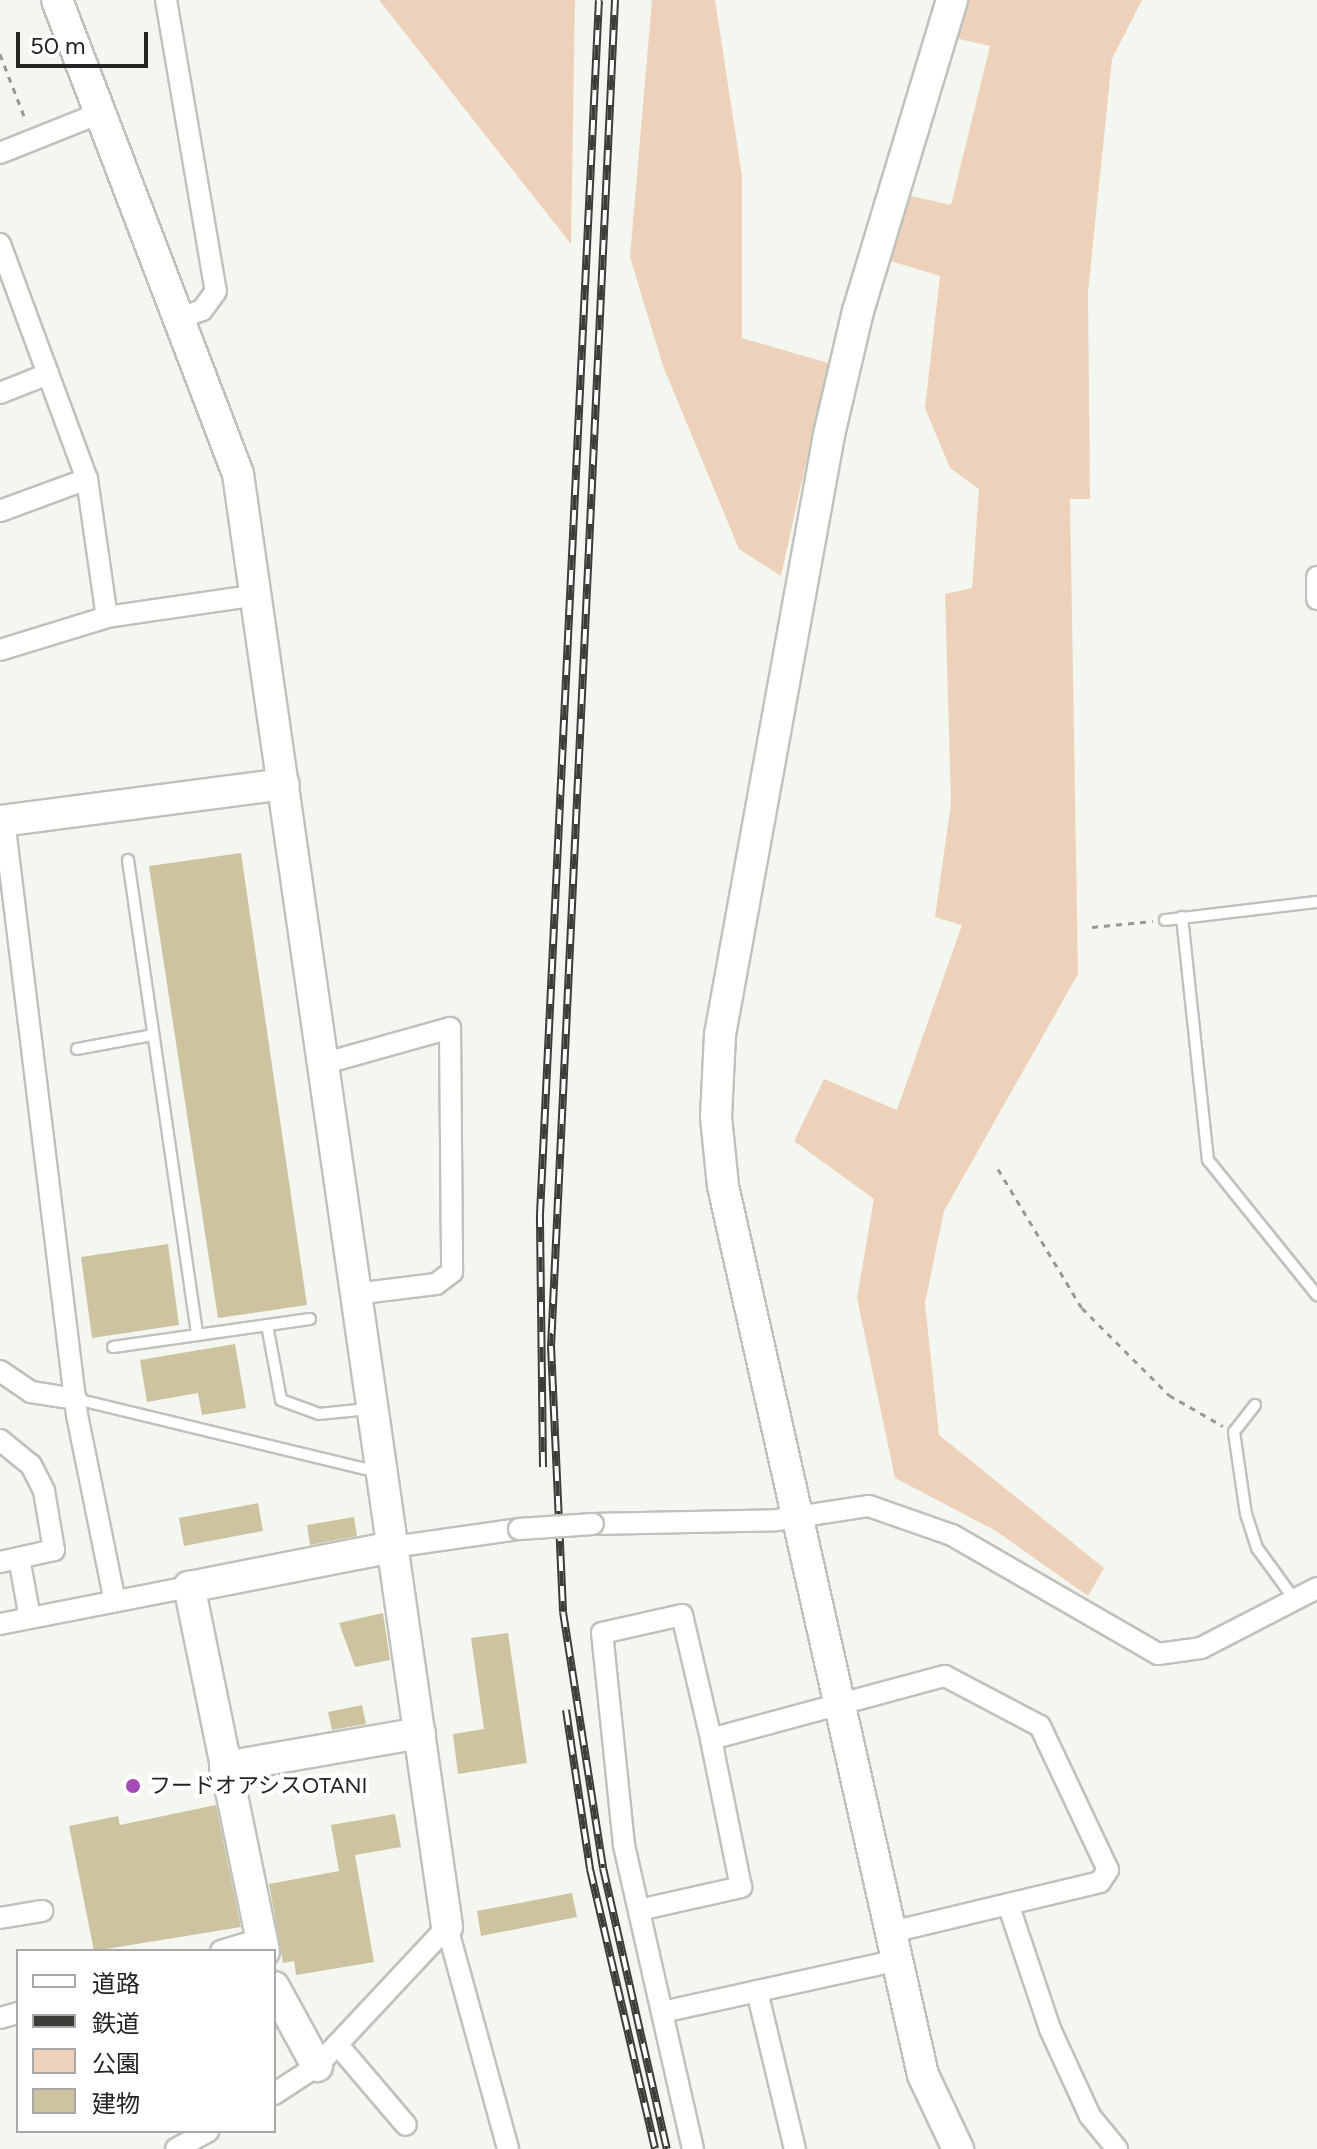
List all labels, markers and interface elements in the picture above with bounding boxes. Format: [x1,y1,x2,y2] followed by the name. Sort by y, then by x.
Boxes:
[20,16,152,66] scale bar
[30,31,86,60] text: 50 m
[149,1773,368,1799] place label: フードオアシスOTANI
[124,1777,142,1795] marker: フードオアシスOTANI
[16,1949,276,2133] legend
[92,1969,140,1998] text: 道路
[92,2009,140,2038] text: 鉄道
[92,2049,140,2078] text: 公園
[92,2089,140,2118] text: 建物

